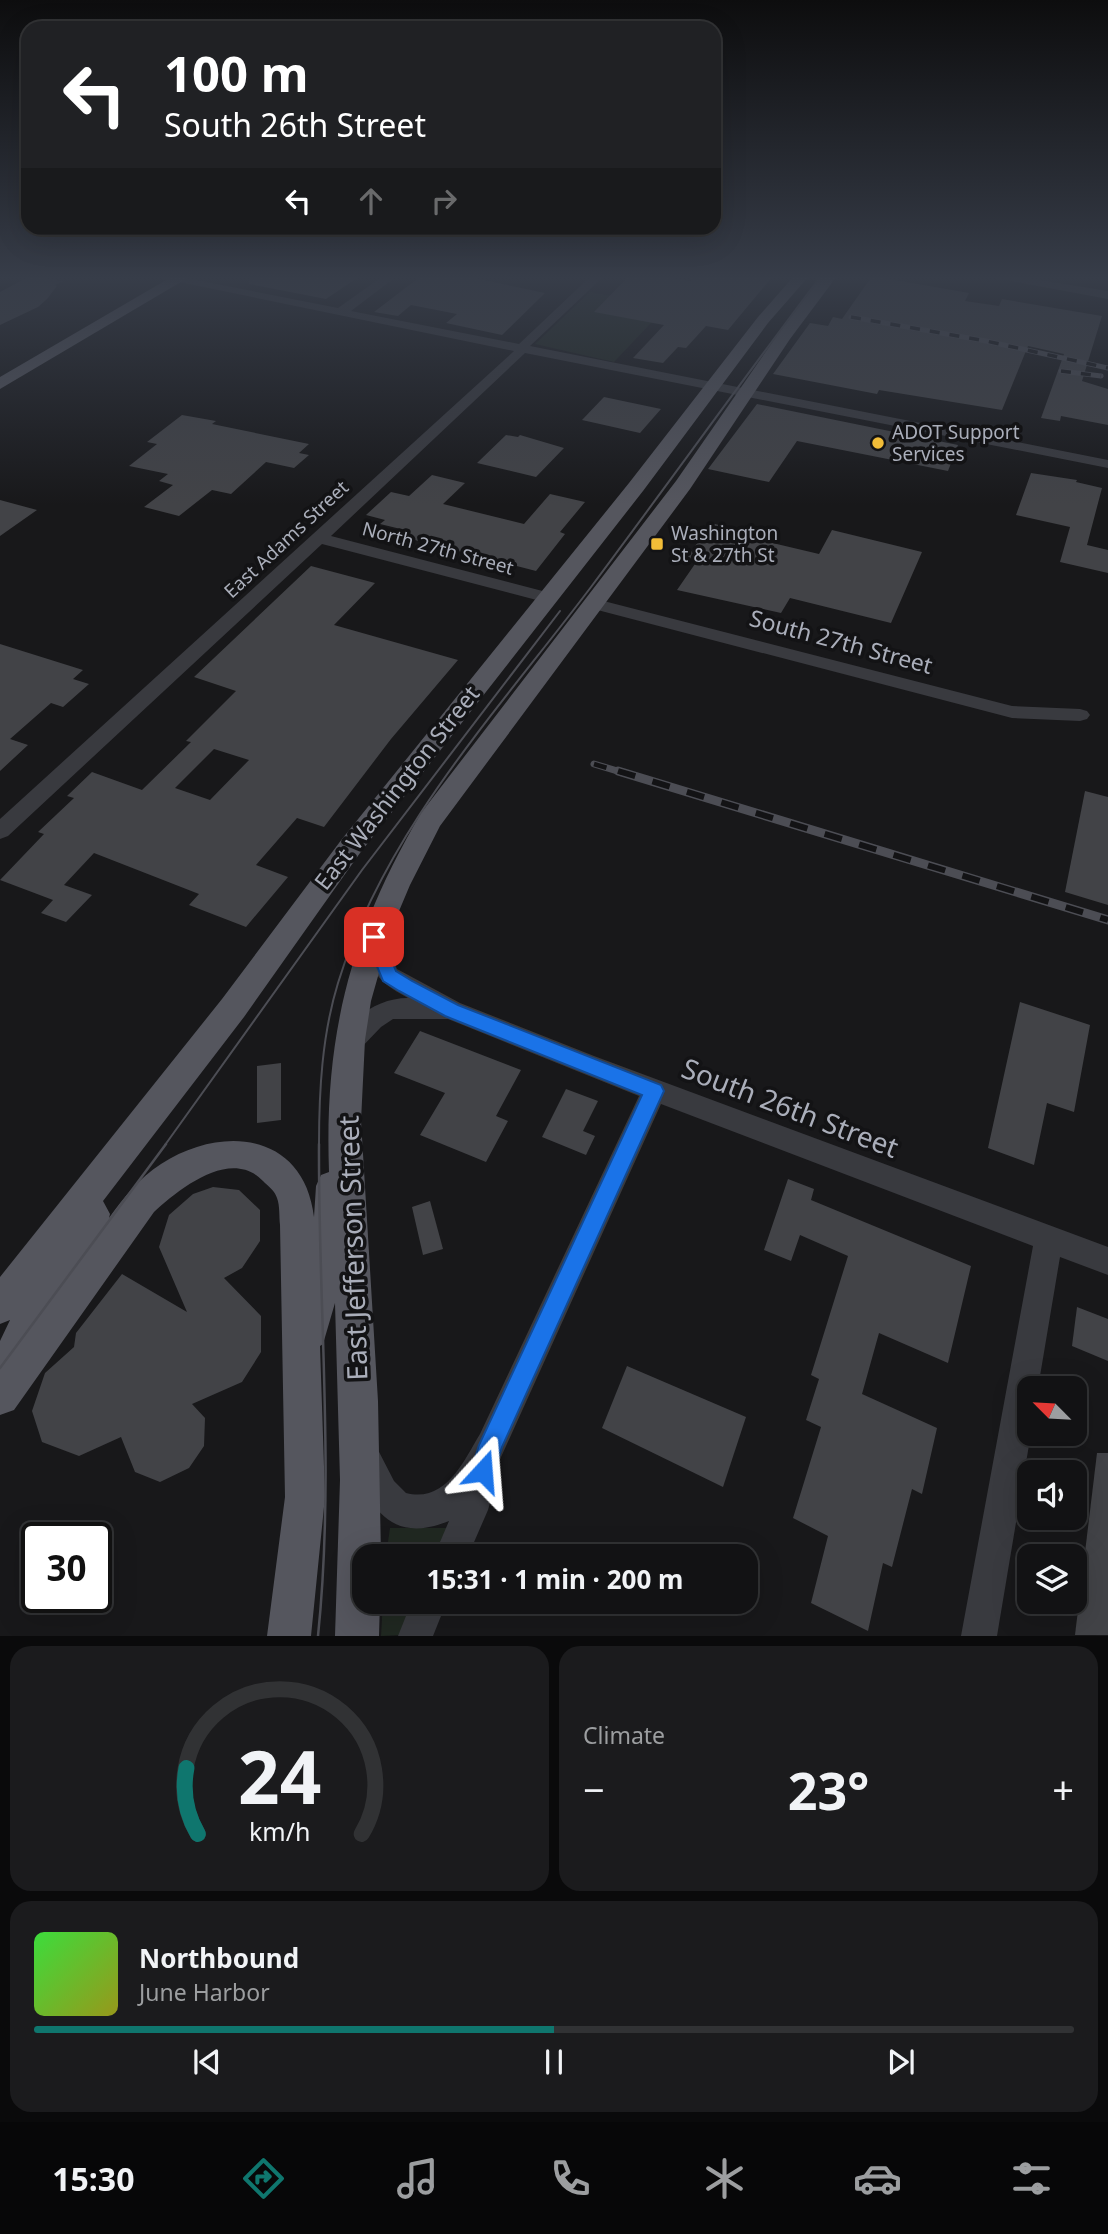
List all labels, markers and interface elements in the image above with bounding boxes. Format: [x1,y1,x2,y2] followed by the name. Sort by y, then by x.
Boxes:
[164,40,309,106] text: 100 m
[49,49,140,140] icon: left
[164,103,426,146] text: South 26th Street
[279,182,317,220] icon: left
[352,182,390,220] icon: ahead
[425,182,463,220] icon: right
[892,419,1020,467] place label: ADOT Support Services
[870,435,886,451] marker: ADOT Support Services
[218,474,354,604] street label: East Adams Street
[359,515,517,581] street label: North 27th Street
[671,520,778,568] place label: Washington St & 27th St
[649,536,665,552] marker: Washington St & 27th St
[746,601,936,681] street label: South 27th Street
[306,679,486,896] street label: East Washington Street
[344,907,404,967] pin
[355,918,393,956] icon: arrive
[677,1048,904,1166] street label: South 26th Street
[328,1115,376,1381] street label: East Jefferson Street
[1017,1376,1087,1446] north arrow
[1017,1376,1087,1614] map controls
[446,1434,520,1508] position arrow
[1017,1460,1087,1530] button: sound
[21,1522,112,1613] speed limit sign: 30
[1017,1544,1087,1614] button: layers
[427,1561,683,1597] text: 15:31 · 1 min · 200 m
[583,1719,665,1751] text: Climate
[238,1727,321,1826] text: 24
[788,1754,869,1825] text: 23°
[583,1763,605,1815] text: −
[1052,1763,1074,1815] text: +
[249,1814,310,1848] text: km/h
[139,1940,299,1976] text: Northbound
[139,1976,270,2008] text: June Harbor
[188,2043,226,2081] icon: previous
[535,2043,573,2081] icon: pause
[882,2043,920,2081] icon: next
[239,2154,288,2203] icon: directions
[393,2154,442,2203] icon: music
[546,2154,595,2203] icon: phone
[700,2154,749,2203] icon: climate
[853,2154,902,2203] icon: car
[1007,2154,1056,2203] icon: filters
[52,2157,134,2200] text: 15:30

